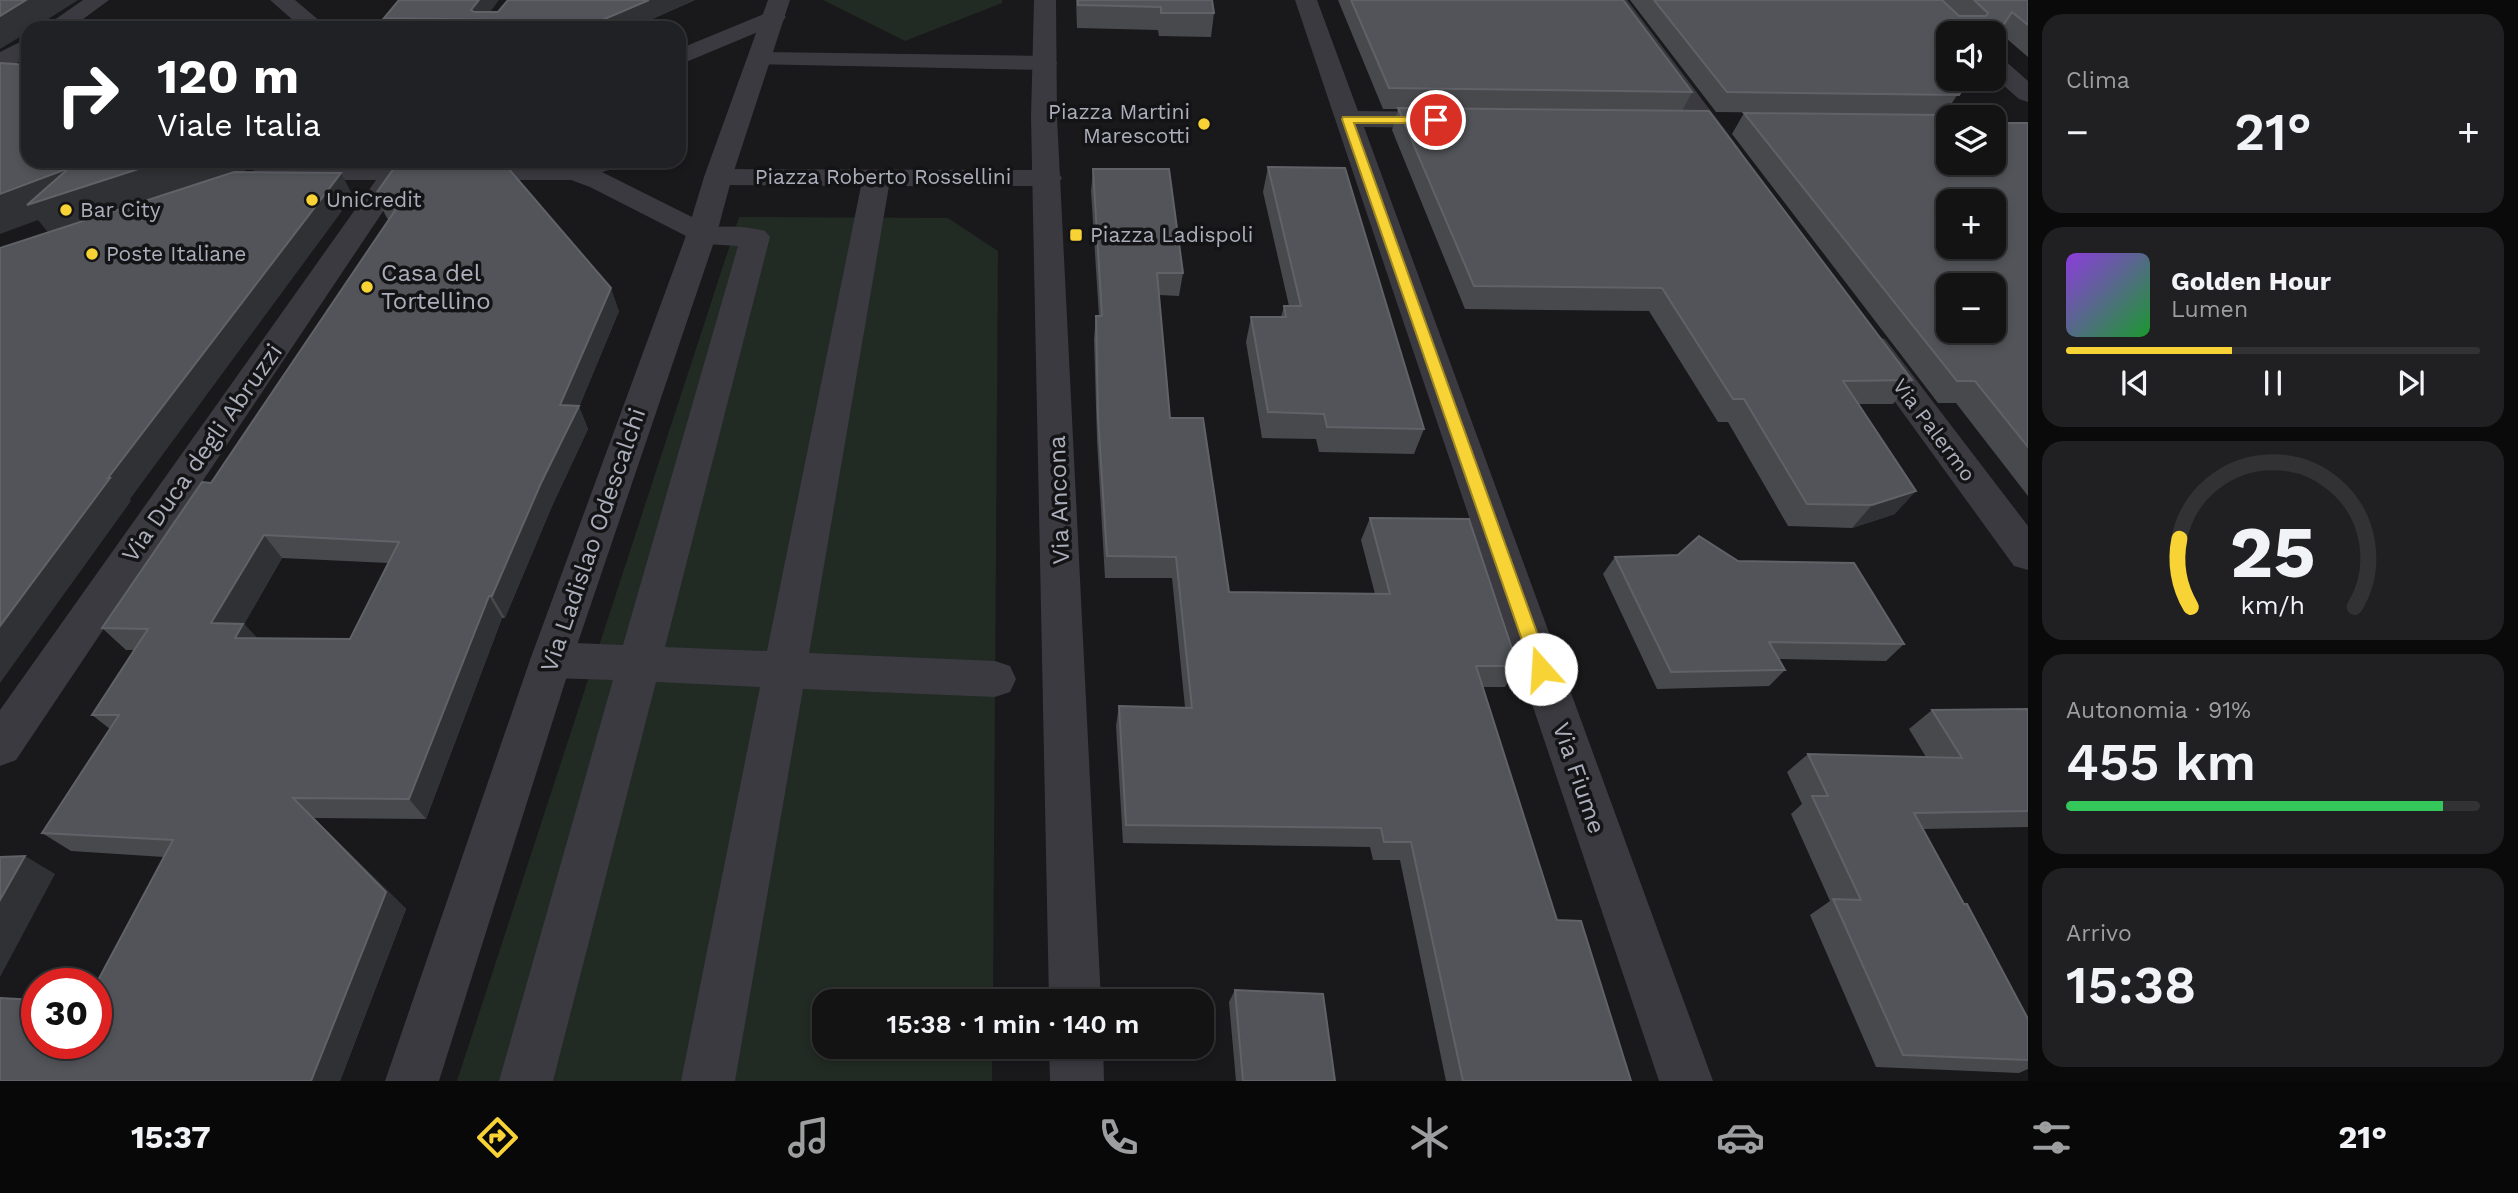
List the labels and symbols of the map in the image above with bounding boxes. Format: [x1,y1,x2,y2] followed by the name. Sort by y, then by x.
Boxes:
[1406,90,1466,150] pin
[1048,99,1190,148] place label: Piazza Martini Marescotti
[1196,116,1212,132] marker: Piazza Martini Marescotti
[755,164,1011,189] street label: Piazza Roberto Rossellini
[326,187,422,212] place label: UniCredit
[304,192,320,208] marker: UniCredit
[80,197,161,222] place label: Bar City
[58,202,74,218] marker: Bar City
[1090,222,1253,247] place label: Piazza Ladispoli
[1068,227,1084,243] marker: Piazza Ladispoli
[106,241,246,266] place label: Poste Italiane
[84,246,100,262] marker: Poste Italiane
[381,259,491,315] place label: Casa del Tortellino
[359,279,375,295] marker: Casa del Tortellino
[116,338,288,568] street label: Via Duca degli Abruzzi
[1888,373,1981,486] street label: Via Palermo
[535,404,651,676] street label: Via Ladislao Odescalchi
[1043,435,1075,565] street label: Via Ancona
[1504,632,1578,706] position arrow
[1547,719,1611,837] street label: Via Fiume
[21,968,112,1059] speed limit sign: 30

